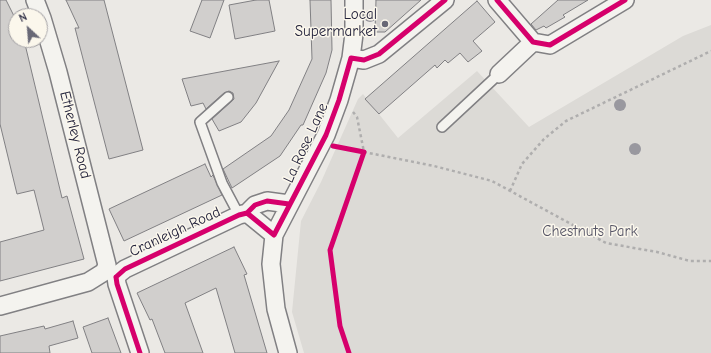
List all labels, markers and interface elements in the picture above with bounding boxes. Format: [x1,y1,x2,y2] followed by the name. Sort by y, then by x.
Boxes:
[295,6,377,41] place label: Local Supermarket
[8,8,48,48] north arrow
[17,10,29,25] text: N
[380,19,390,29] marker: Local Supermarket
[55,89,95,181] street label: Etherley Road
[280,100,332,186] street label: La Rose Lane
[127,203,223,261] street label: Cranleigh Road
[542,223,638,241] park label: Chestnuts Park

